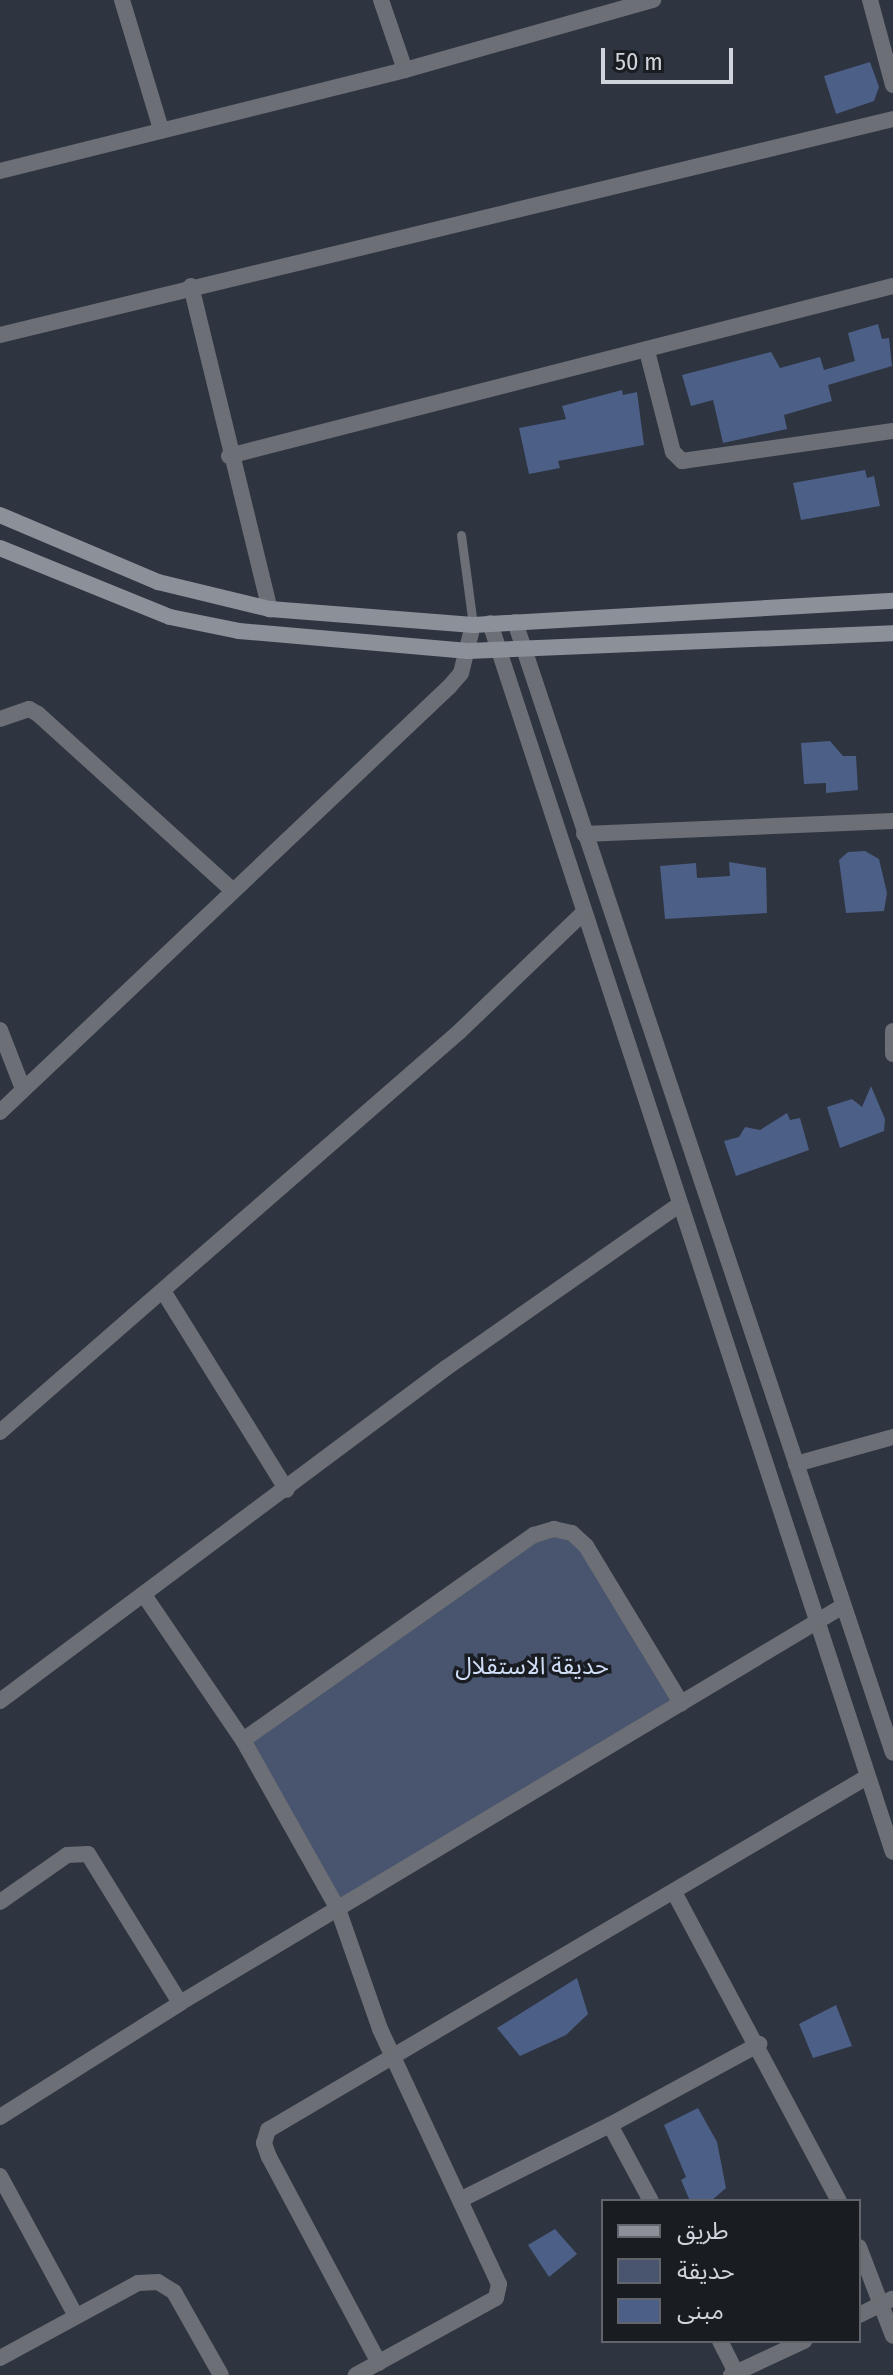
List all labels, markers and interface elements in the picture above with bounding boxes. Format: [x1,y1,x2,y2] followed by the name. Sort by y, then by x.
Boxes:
[605,32,737,82] scale bar
[615,48,663,76] text: 50 m
[455,1653,609,1681] park label: حديقة الاستقلال
[601,2199,861,2343] legend
[677,2217,729,2245] text: طريق
[677,2257,735,2285] text: حديقة
[677,2297,724,2325] text: مبنى

